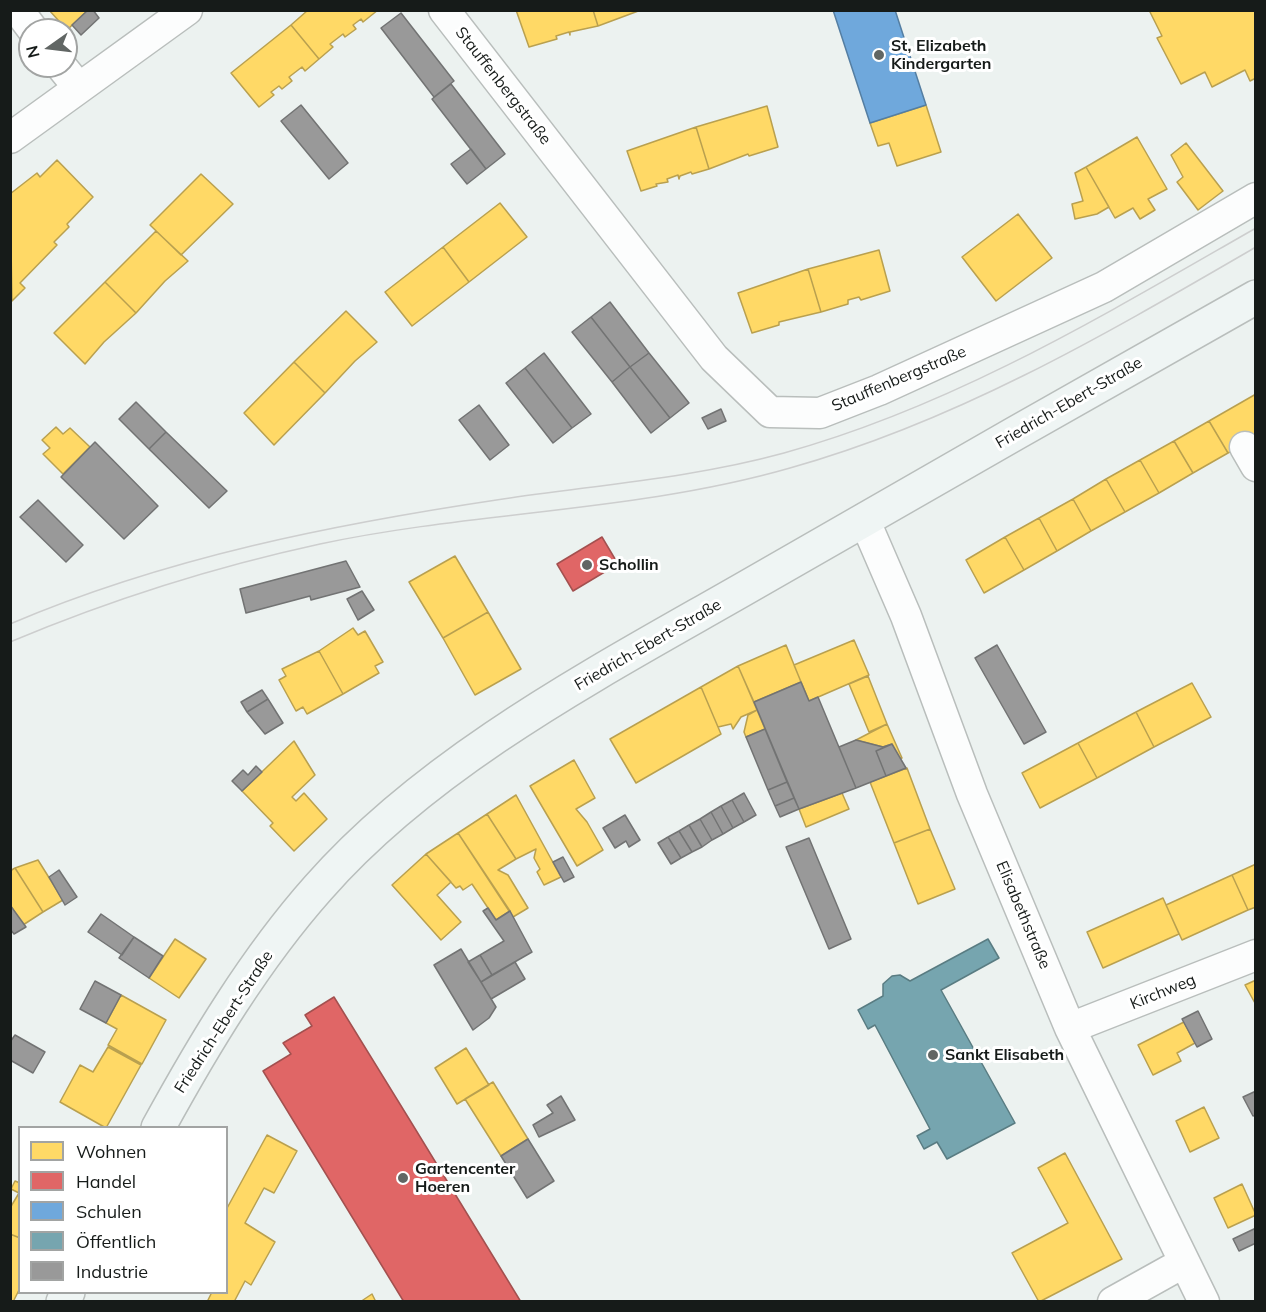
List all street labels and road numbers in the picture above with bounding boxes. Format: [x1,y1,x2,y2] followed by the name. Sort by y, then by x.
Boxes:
[451,23,555,149] street label: Stauffenbergstraße
[829,342,969,416] street label: Stauffenbergstraße
[992,353,1146,453] street label: Friedrich-Ebert-Straße
[571,595,725,695] street label: Friedrich-Ebert-Straße
[992,858,1054,972] street label: Elisabethstraße
[171,947,277,1097] street label: Friedrich-Ebert-Straße
[1127,970,1199,1014] street label: Kirchweg

